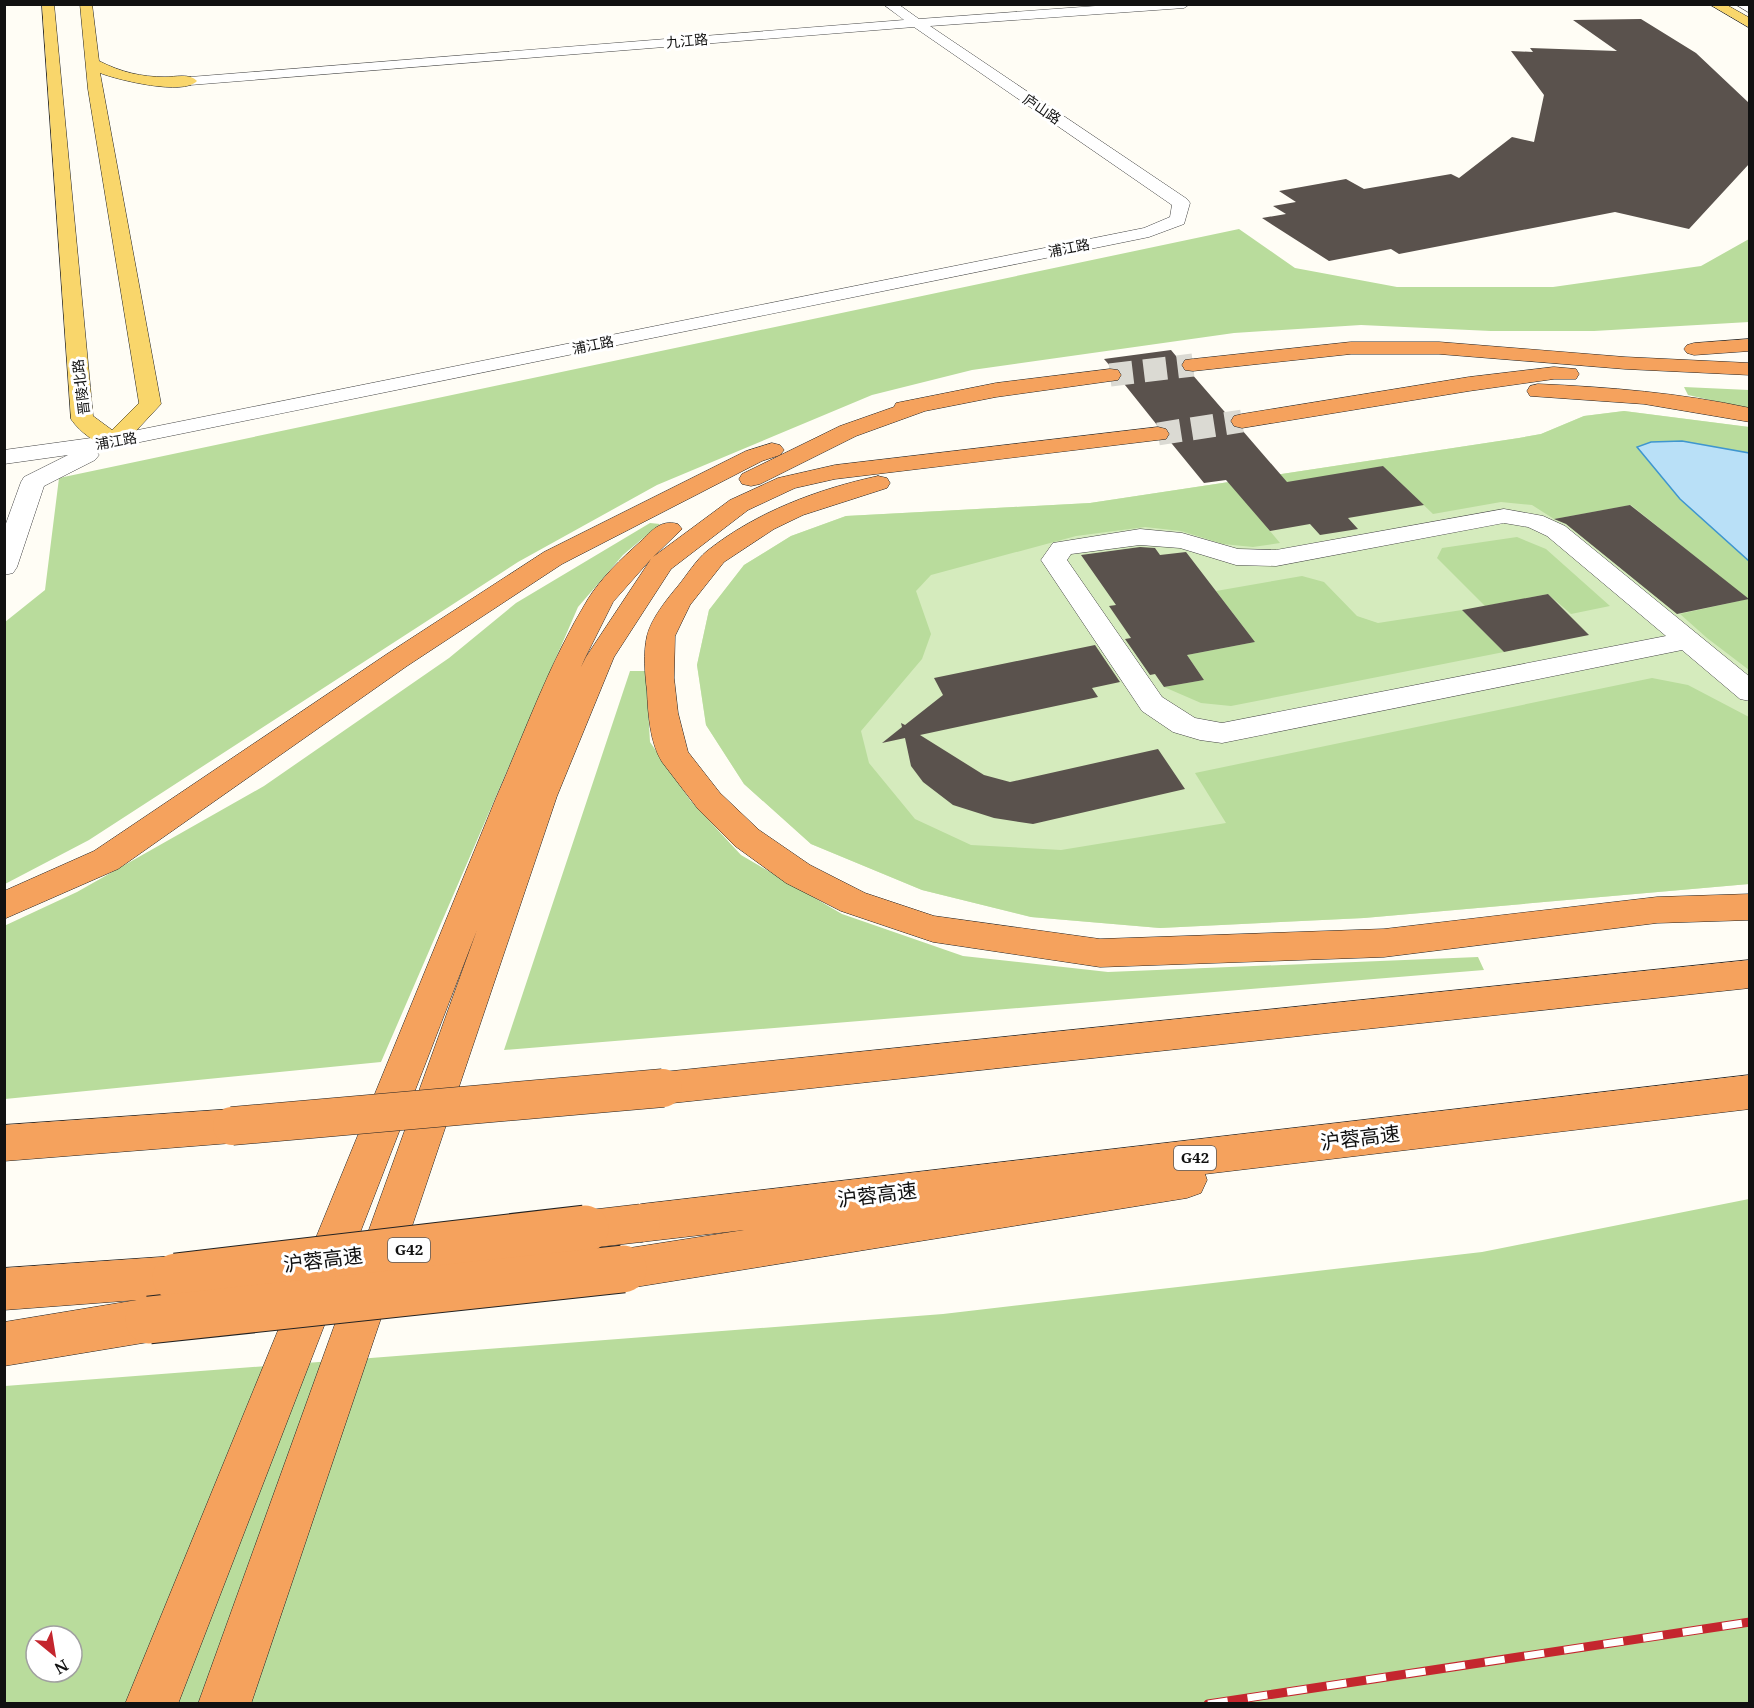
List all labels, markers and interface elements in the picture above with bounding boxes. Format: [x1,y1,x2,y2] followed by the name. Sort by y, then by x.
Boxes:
[665,29,709,52] street label: 九江路
[1020,89,1065,128] street label: 庐山路
[1046,234,1091,261] street label: 浦江路
[570,331,615,358] street label: 浦江路
[68,358,93,416] street label: 晋陵北路
[94,428,138,454] street label: 浦江路
[1319,1119,1401,1156] street label: 沪蓉高速
[1174,1146,1216,1170] road number: G42
[836,1176,918,1213] street label: 沪蓉高速
[388,1238,430,1262] road number: G42
[282,1241,364,1278] street label: 沪蓉高速
[24,1624,84,1684] north arrow
[50,1654,72,1680] text: N

